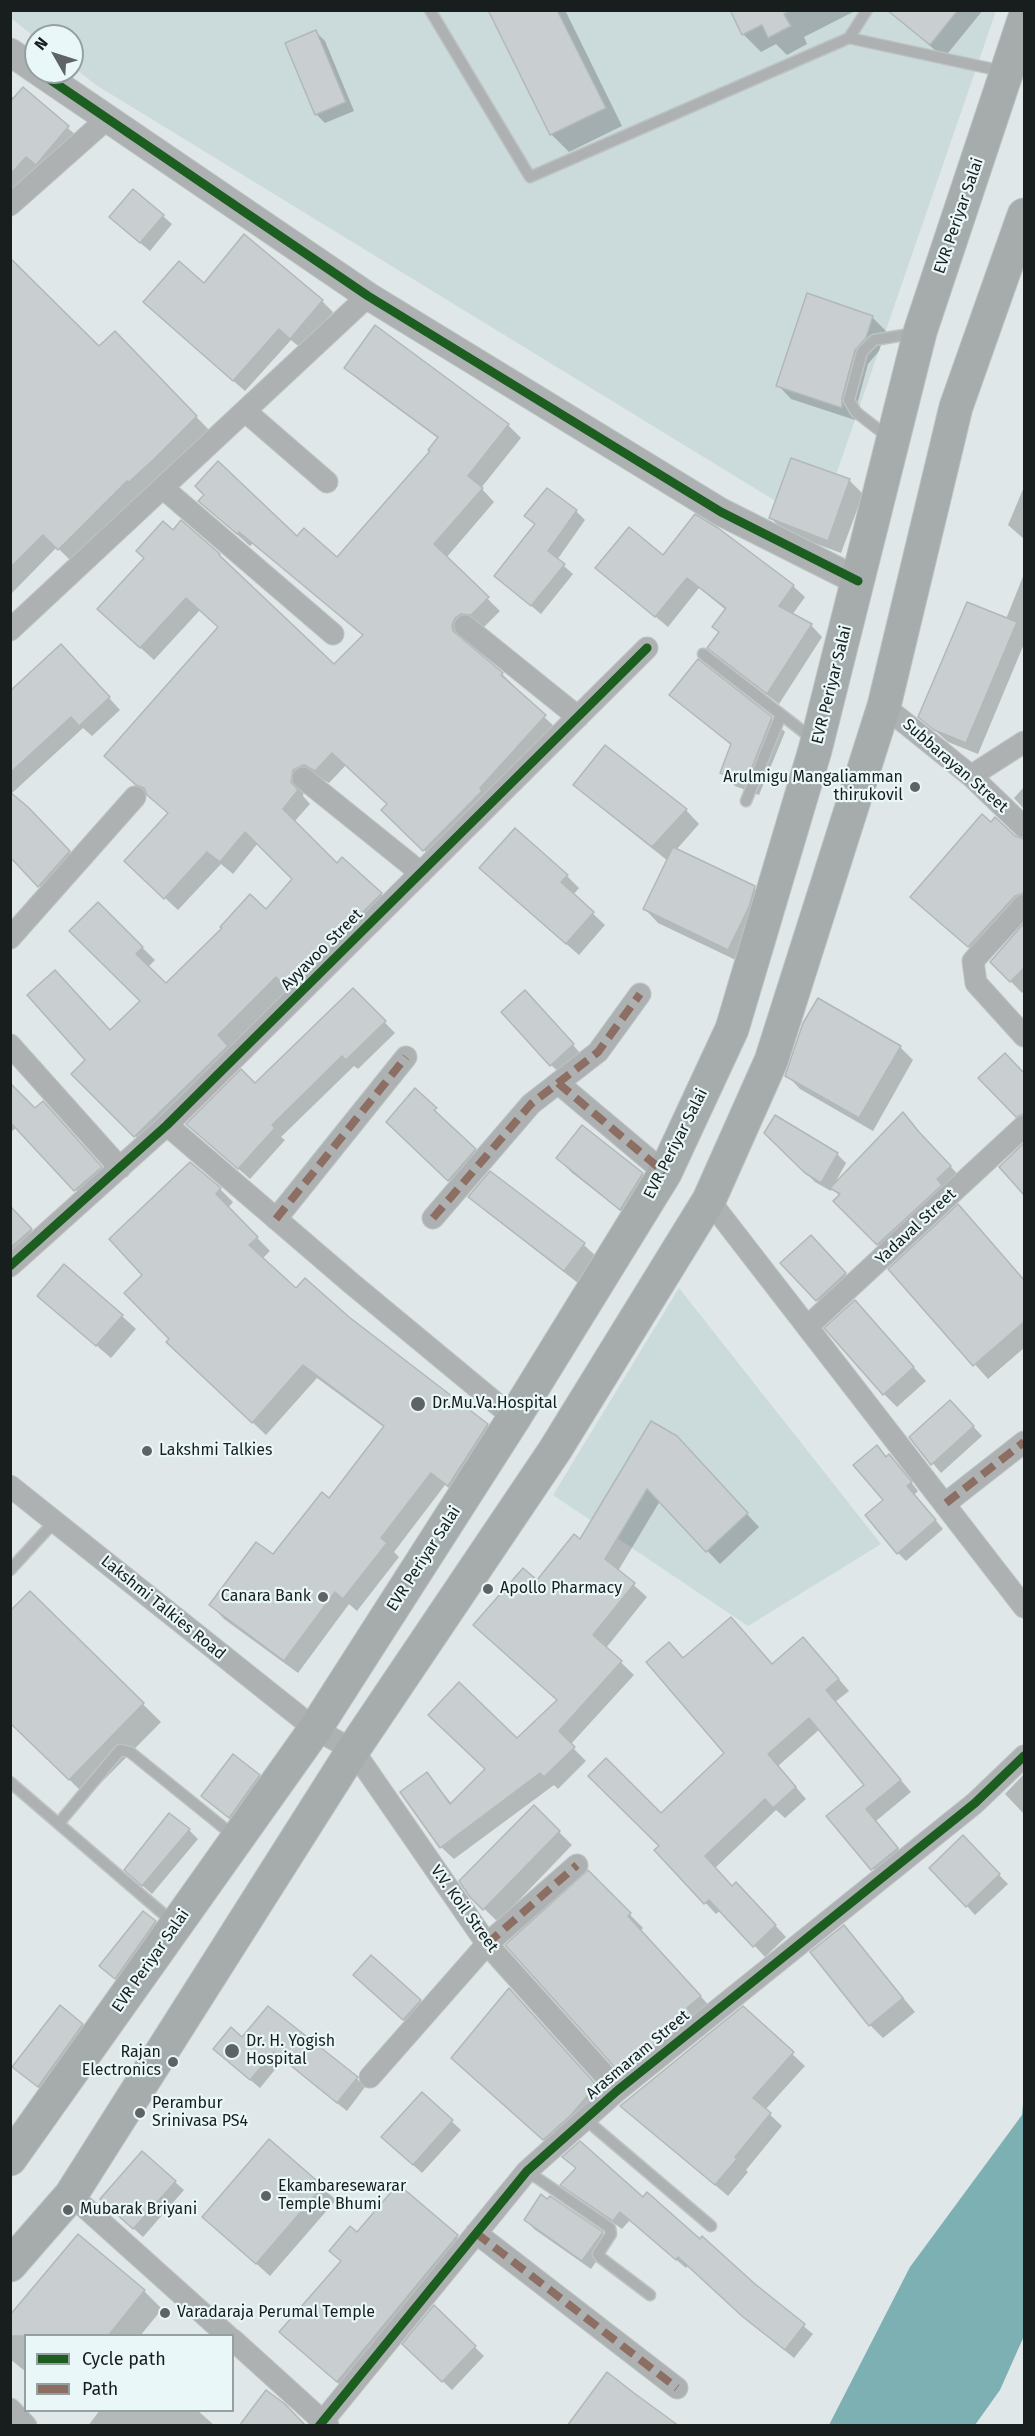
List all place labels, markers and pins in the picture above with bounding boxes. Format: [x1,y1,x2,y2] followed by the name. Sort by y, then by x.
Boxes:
[723,768,903,806] place label: Arulmigu Mangaliamman thirukovil
[908,780,922,794] marker: Arulmigu Mangaliamman thirukovil
[432,1394,557,1414] place label: Dr.Mu.Va.Hospital
[409,1395,427,1413] marker: Dr.Mu.Va.Hospital
[159,1441,273,1461] place label: Lakshmi Talkies
[140,1444,154,1458] marker: Lakshmi Talkies
[500,1579,622,1599] place label: Apollo Pharmacy
[481,1582,495,1596] marker: Apollo Pharmacy
[221,1587,311,1607] place label: Canara Bank
[316,1590,330,1604] marker: Canara Bank
[246,2032,335,2070] place label: Dr. H. Yogish Hospital
[223,2042,241,2060] marker: Dr. H. Yogish Hospital
[82,2043,161,2081] place label: Rajan Electronics
[166,2055,180,2069] marker: Rajan Electronics
[152,2094,248,2132] place label: Perambur Srinivasa PS4
[133,2106,147,2120] marker: Perambur Srinivasa PS4
[278,2177,406,2215] place label: Ekambaresewarar Temple Bhumi
[259,2189,273,2203] marker: Ekambaresewarar Temple Bhumi
[80,2200,197,2220] place label: Mubarak Briyani
[61,2203,75,2217] marker: Mubarak Briyani
[177,2303,375,2323] place label: Varadaraja Perumal Temple
[158,2306,172,2320] marker: Varadaraja Perumal Temple

